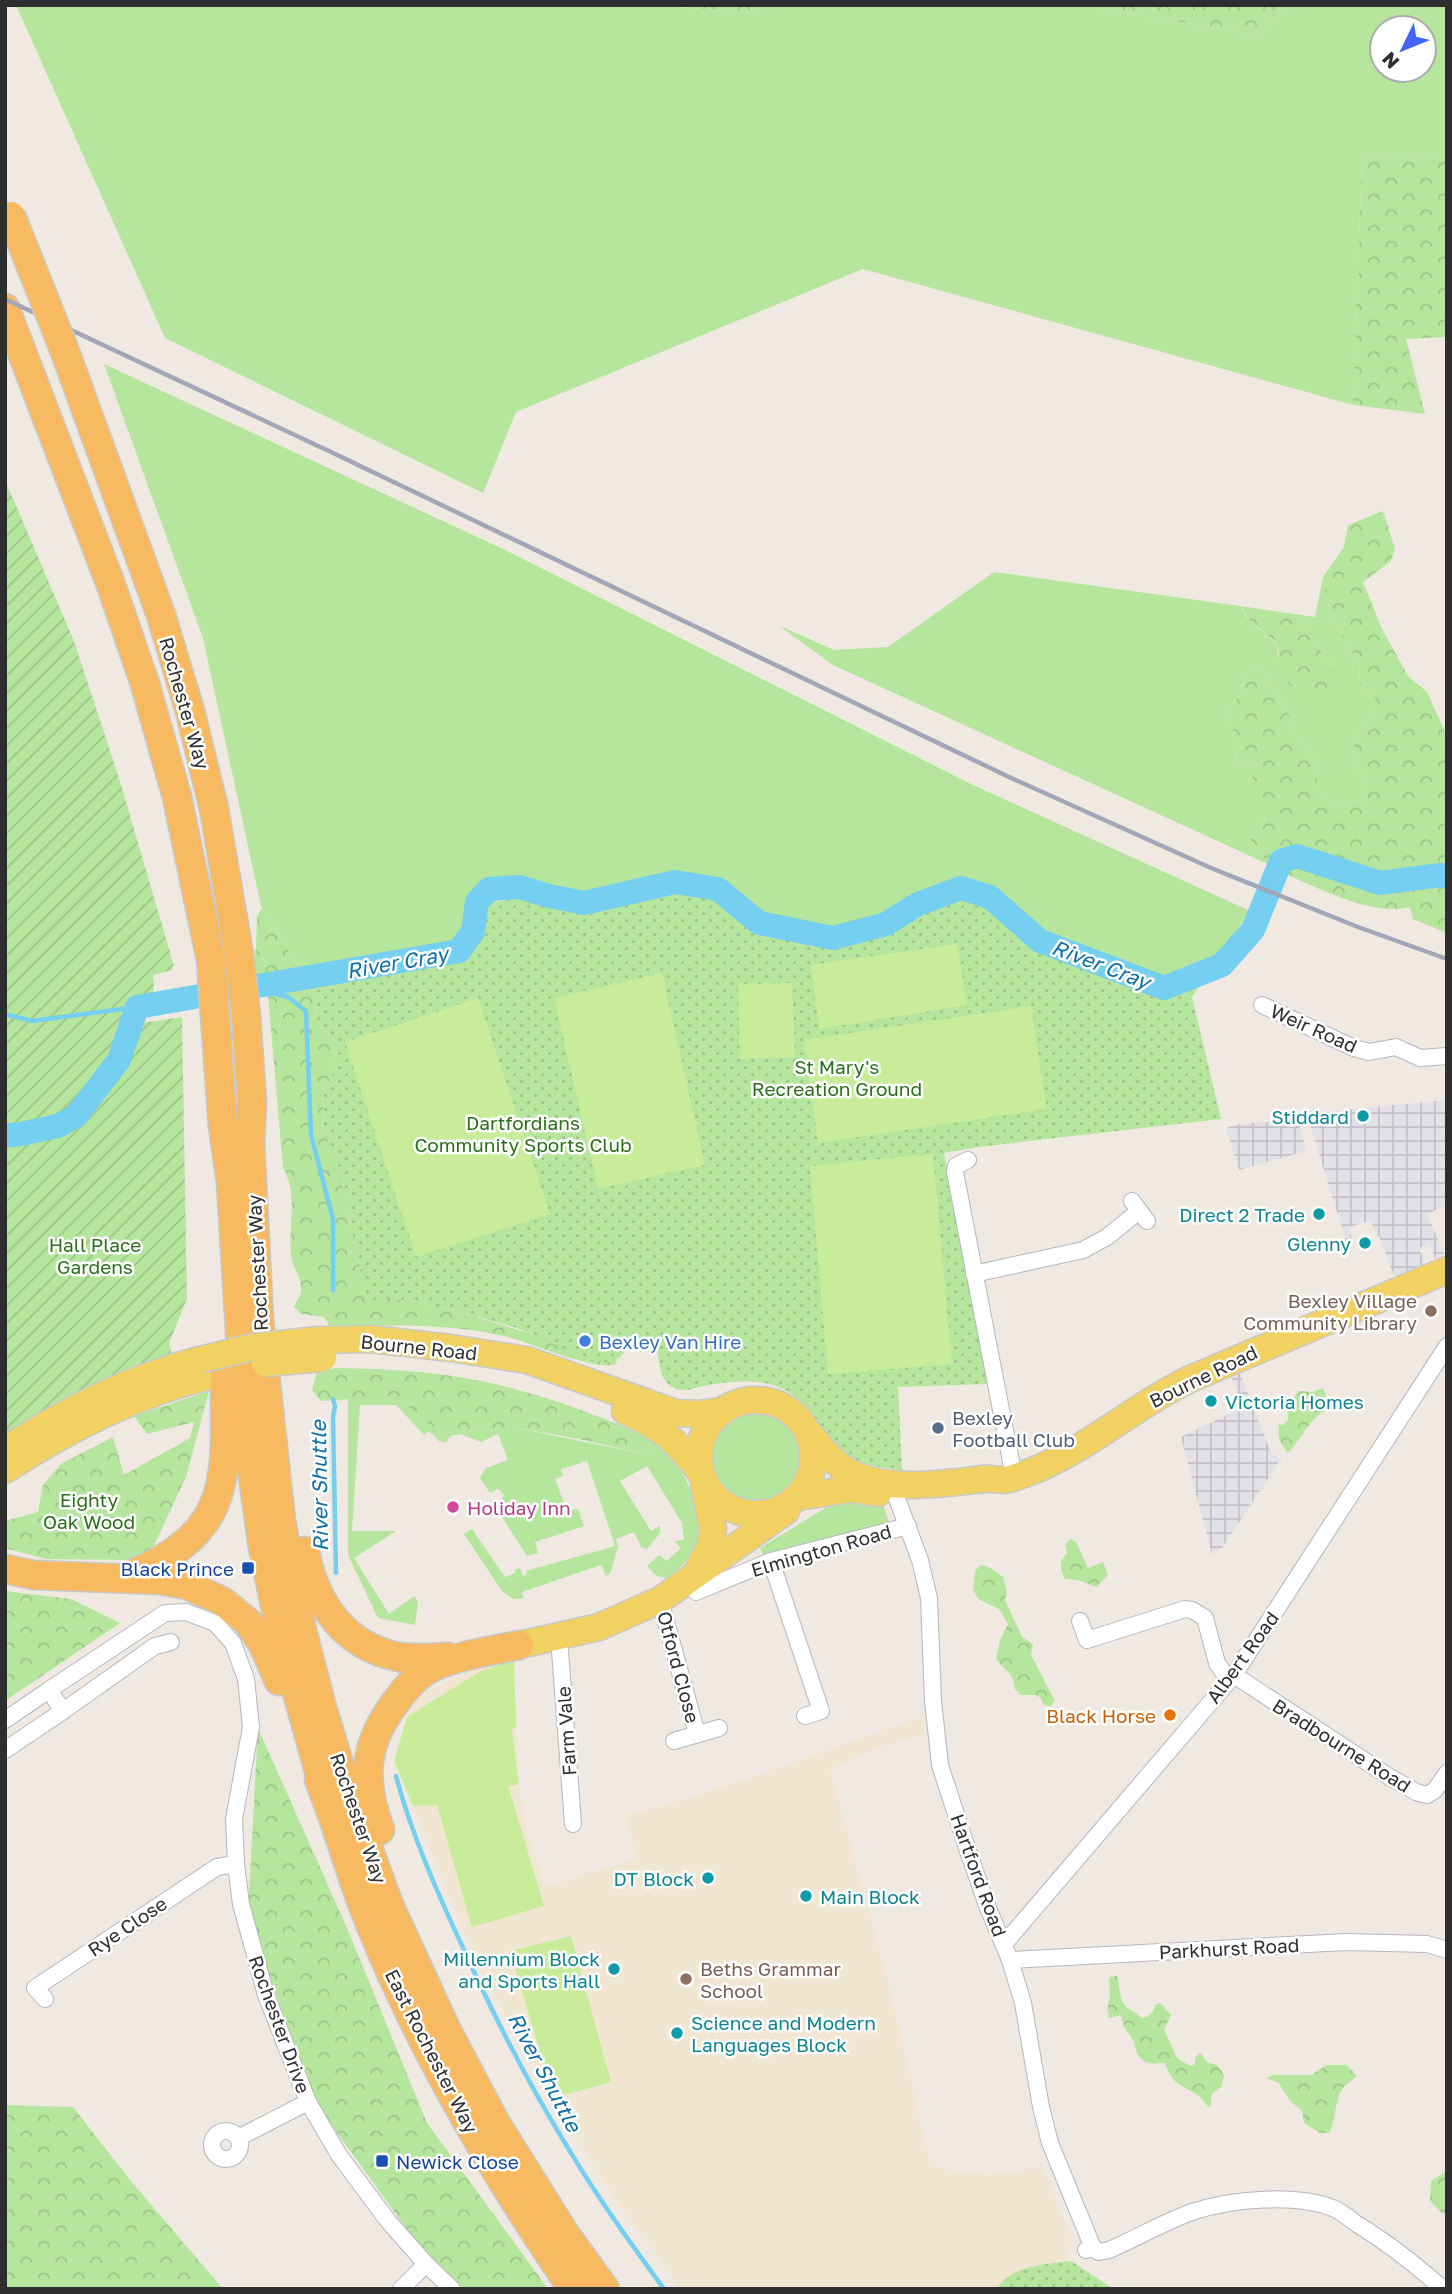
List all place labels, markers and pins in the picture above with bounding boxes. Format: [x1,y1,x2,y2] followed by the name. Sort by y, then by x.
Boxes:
[1272,1105,1349,1128] place label: Stiddard
[1355,1108,1371,1124] marker: Stiddard
[1179,1203,1305,1226] place label: Direct 2 Trade
[1311,1206,1327,1222] marker: Direct 2 Trade
[1287,1232,1351,1255] place label: Glenny
[1357,1235,1373,1251] marker: Glenny
[1243,1289,1417,1334] place label: Bexley Village Community Library
[1423,1303,1439,1319] marker: Bexley Village Community Library
[599,1330,741,1353] place label: Bexley Van Hire
[577,1333,593,1349] marker: Bexley Van Hire
[1225,1390,1364,1413] place label: Victoria Homes
[1203,1393,1219,1409] marker: Victoria Homes
[952,1406,1075,1451] place label: Bexley Football Club
[930,1420,946,1436] marker: Bexley Football Club
[467,1496,571,1519] place label: Holiday Inn
[445,1499,461,1515] marker: Holiday Inn
[121,1557,234,1580] place label: Black Prince
[240,1560,256,1576] marker: Black Prince
[1046,1704,1156,1727] place label: Black Horse
[1162,1707,1178,1723] marker: Black Horse
[613,1867,694,1890] place label: DT Block
[700,1870,716,1886] marker: DT Block
[820,1885,920,1908] place label: Main Block
[798,1888,814,1904] marker: Main Block
[443,1947,600,1992] place label: Millennium Block and Sports Hall
[700,1957,842,2002] place label: Beths Grammar School
[606,1961,622,1977] marker: Millennium Block and Sports Hall
[678,1971,694,1987] marker: Beths Grammar School
[691,2011,876,2056] place label: Science and Modern Languages Block
[669,2025,685,2041] marker: Science and Modern Languages Block
[396,2150,519,2173] place label: Newick Close
[374,2153,390,2169] marker: Newick Close

